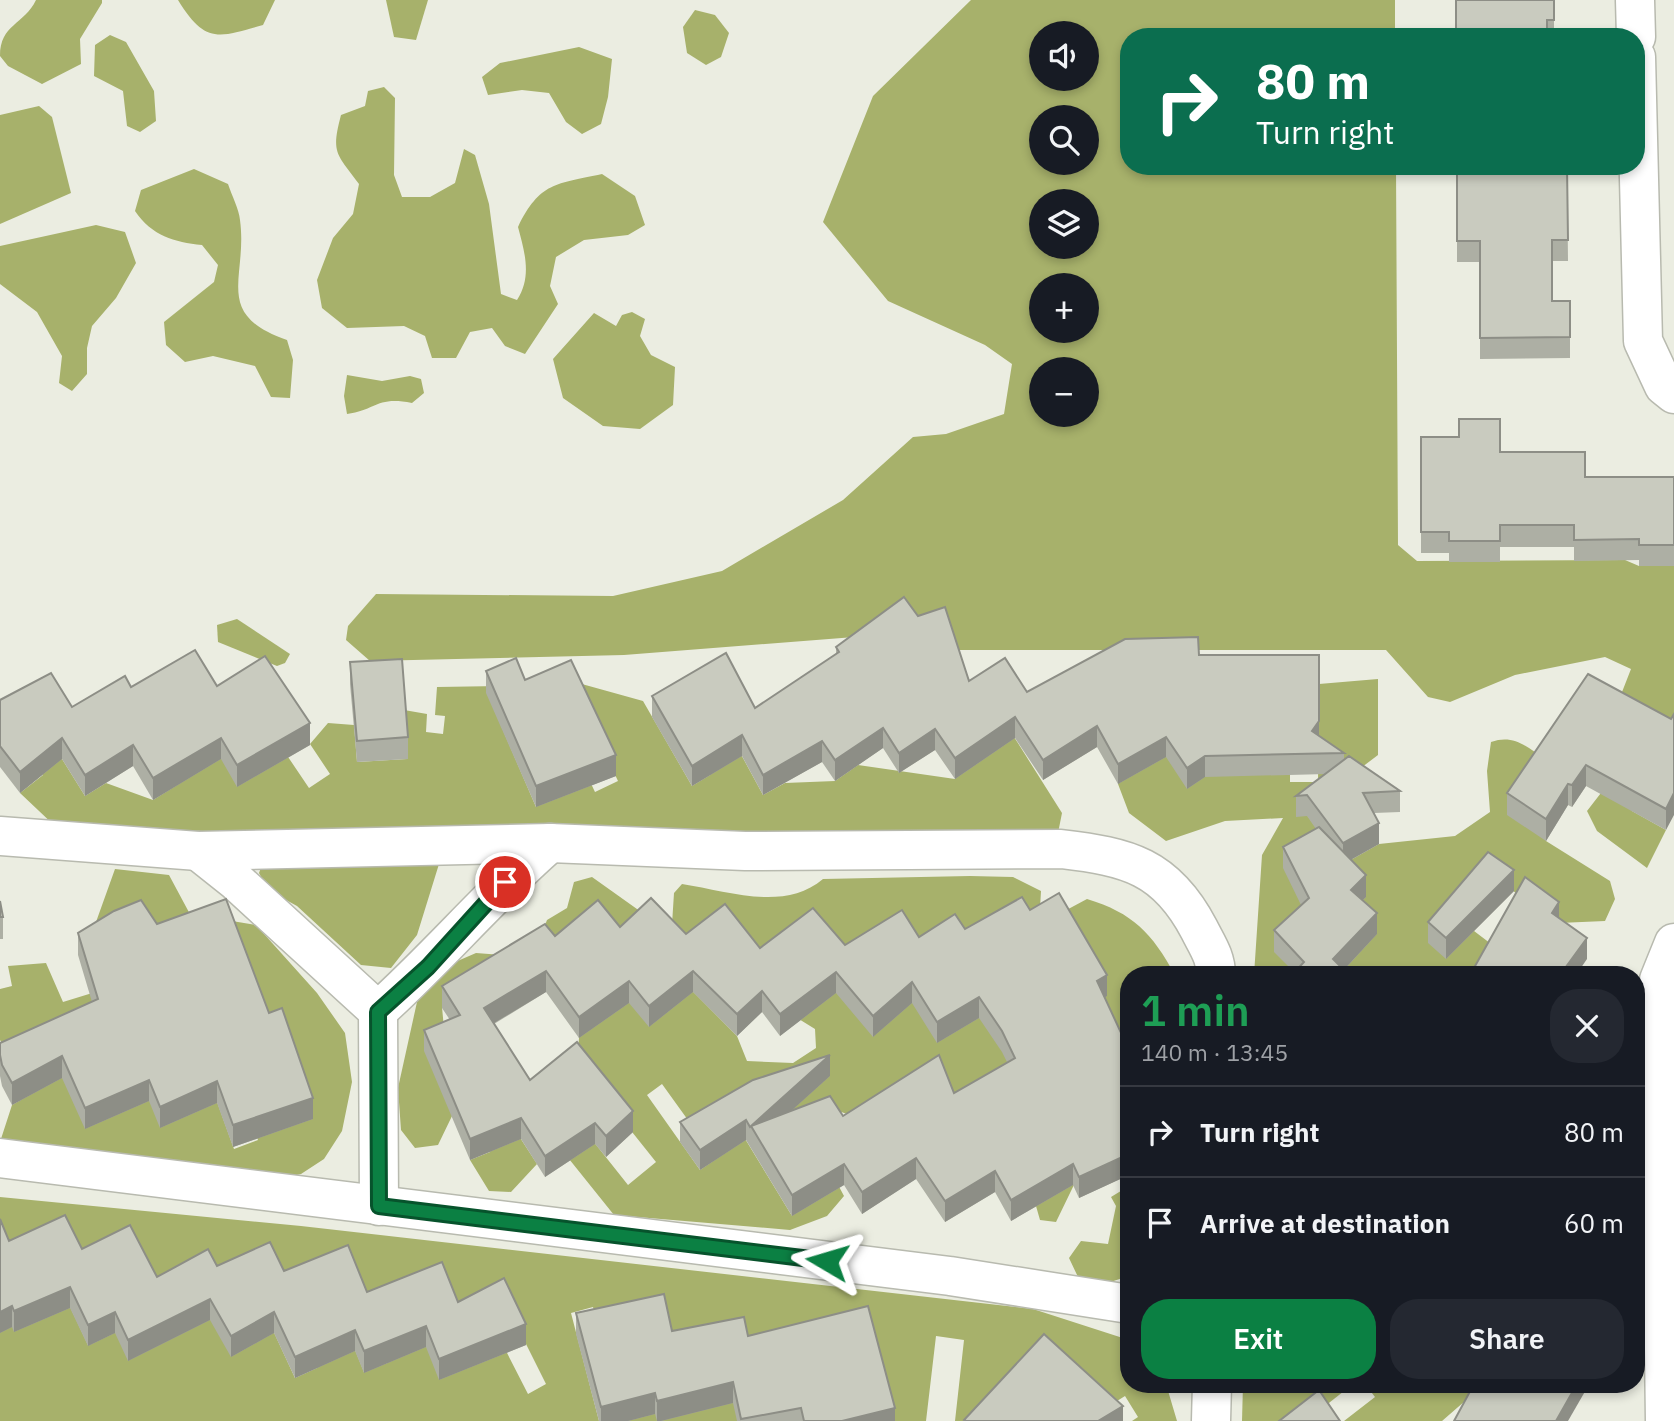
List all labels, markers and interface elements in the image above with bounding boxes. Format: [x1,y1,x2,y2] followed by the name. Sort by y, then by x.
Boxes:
[1029,21,1099,427] map controls
[1029,21,1099,91] button: sound
[1256,49,1370,112] text: 80 m
[1141,56,1232,147] icon: right
[1029,105,1099,175] button: search
[1256,111,1394,153] text: Turn right
[1029,189,1099,259] button: layers
[1029,273,1099,343] button: +
[1029,357,1099,427] button: −
[475,852,535,912] pin
[486,863,524,901] icon: arrive
[1141,983,1250,1038] text: 1 min
[1550,989,1624,1063] button: close
[1141,1037,1288,1067] text: 140 m · 13:45
[1141,1113,1179,1151] icon: right
[1200,1115,1319,1149] text: Turn right
[1564,1115,1624,1149] text: 80 m
[1141,1204,1179,1242] icon: arrive
[1200,1206,1450,1240] text: Arrive at destination
[1564,1206,1624,1240] text: 60 m
[790,1224,864,1298] position arrow
[1141,1299,1376,1379] button: Exit
[1390,1299,1624,1379] button: Share

